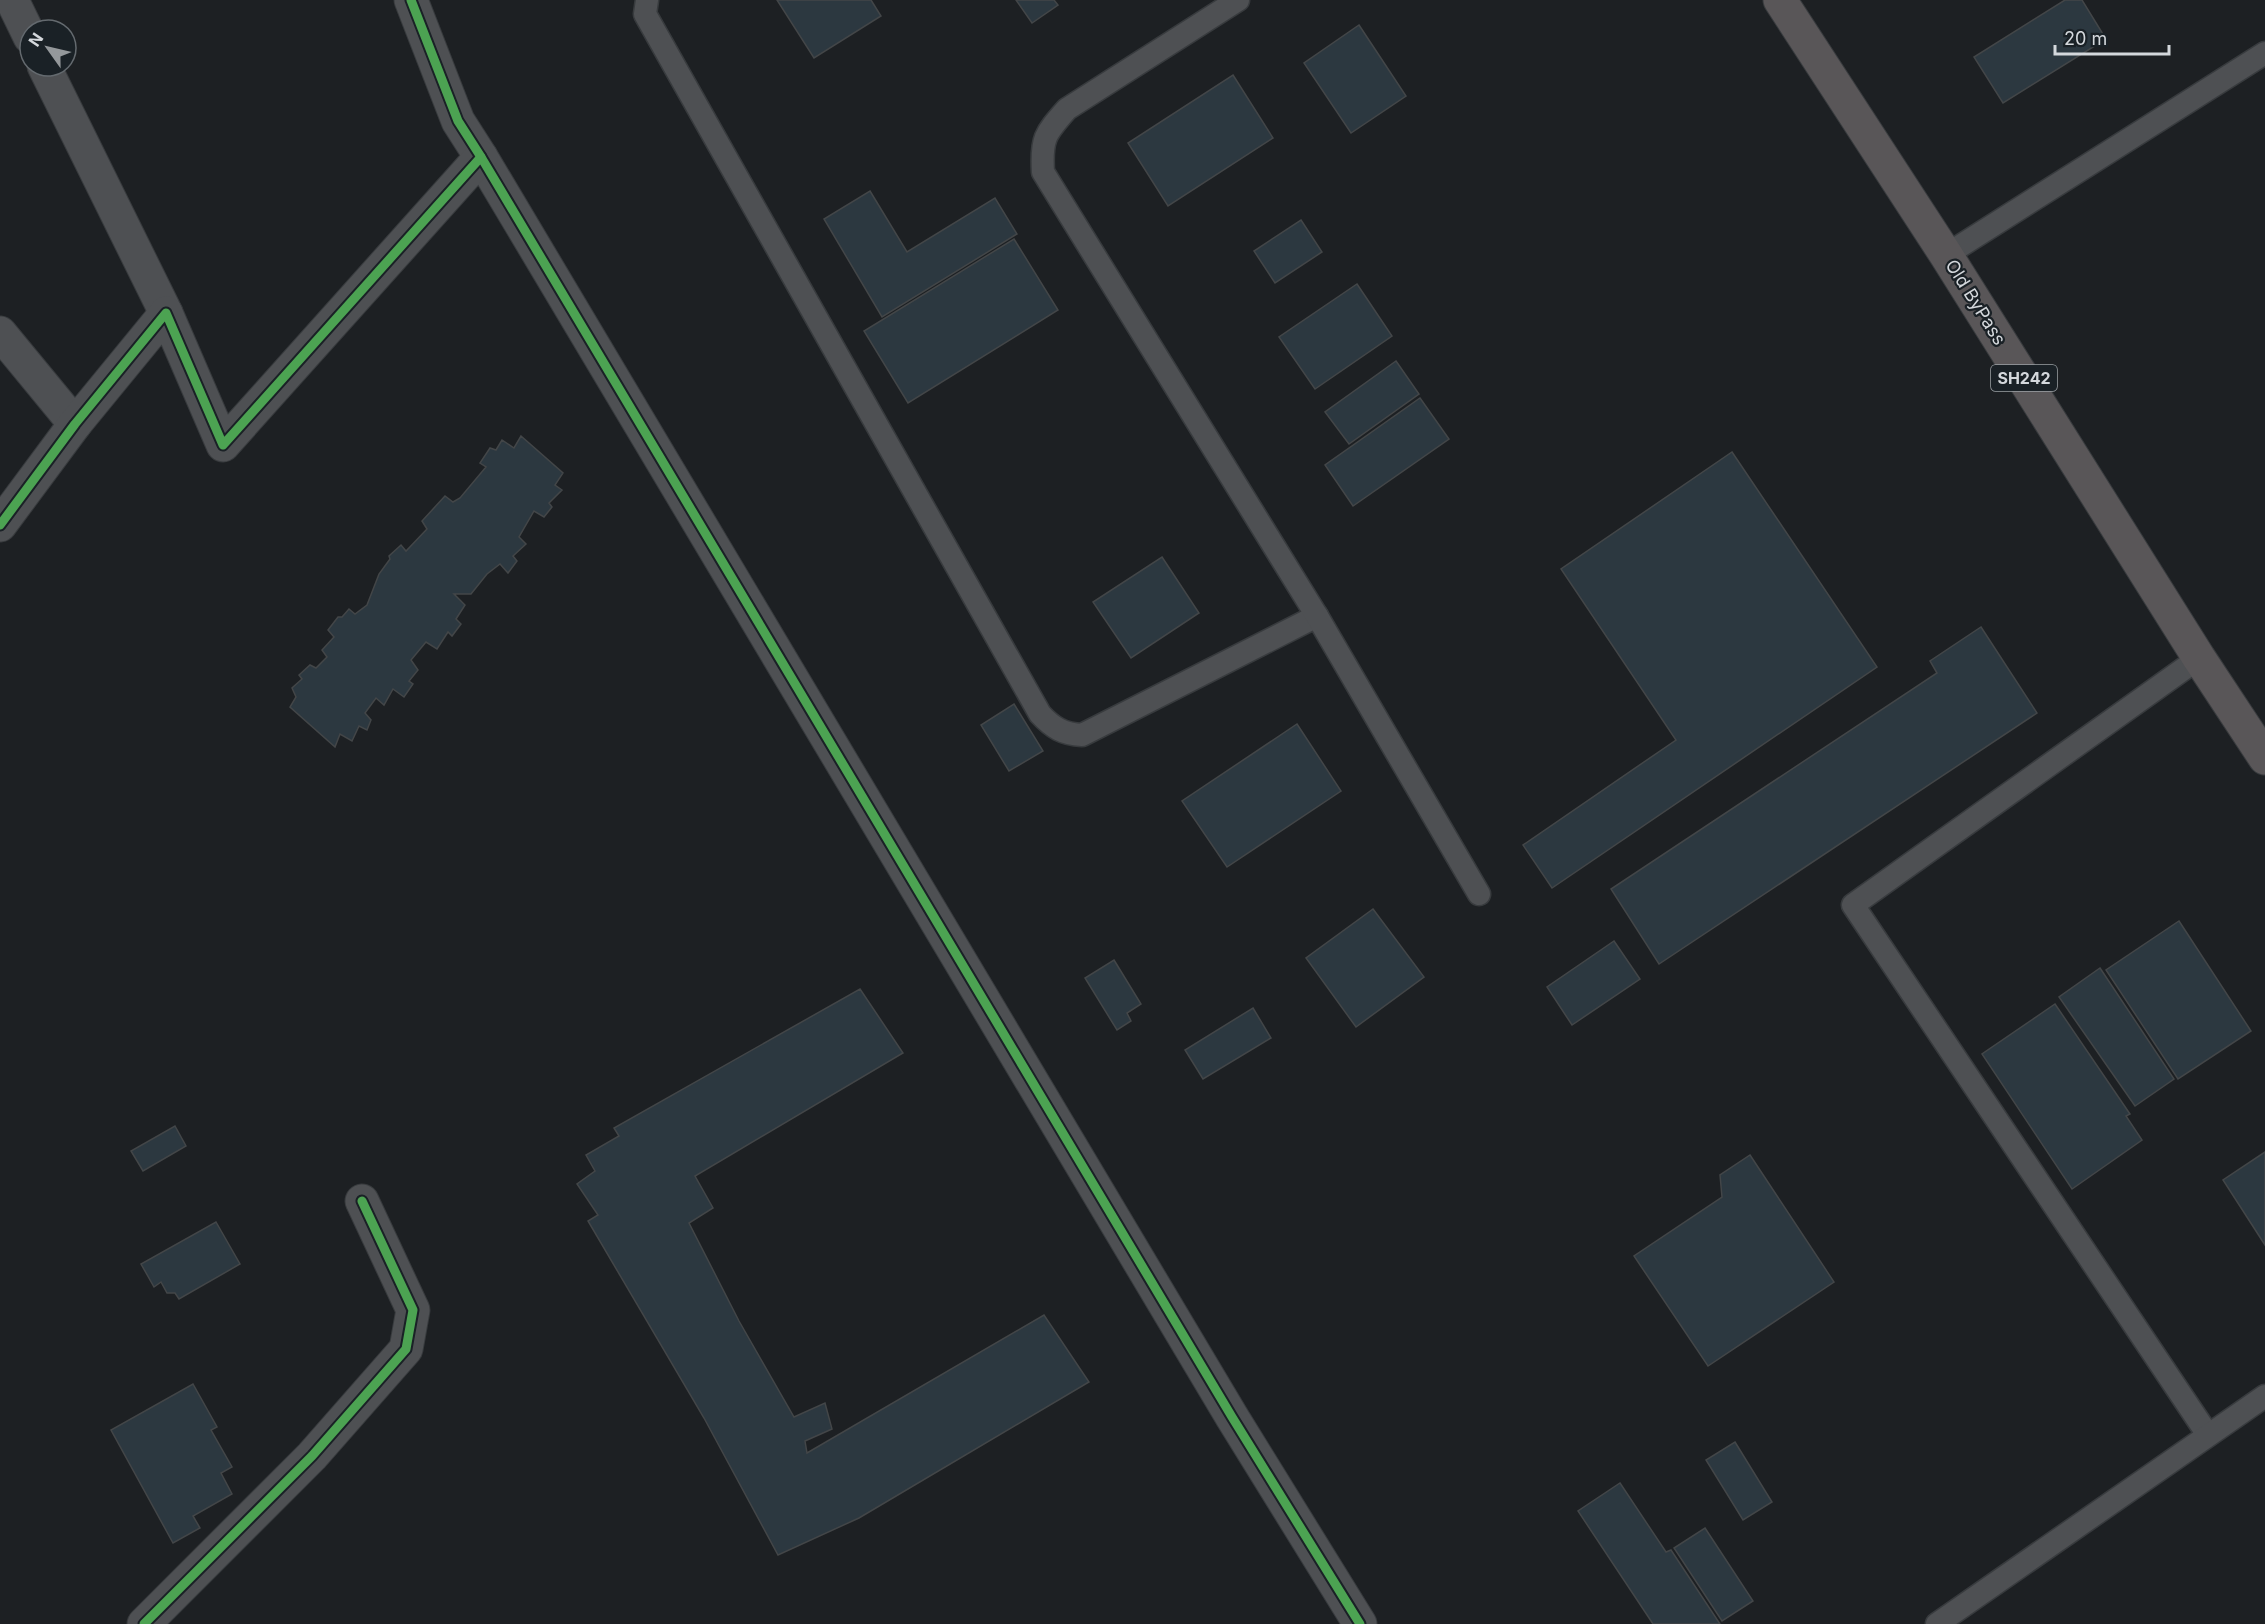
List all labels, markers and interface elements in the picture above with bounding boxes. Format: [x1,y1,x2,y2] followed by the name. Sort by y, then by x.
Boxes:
[18,18,78,78] north arrow
[2055,18,2169,56] scale bar
[2064,28,2107,49] text: 20 m
[24,29,47,50] text: N
[1941,255,2011,349] street label: Old ByPass
[1991,365,2057,391] road number: SH242

